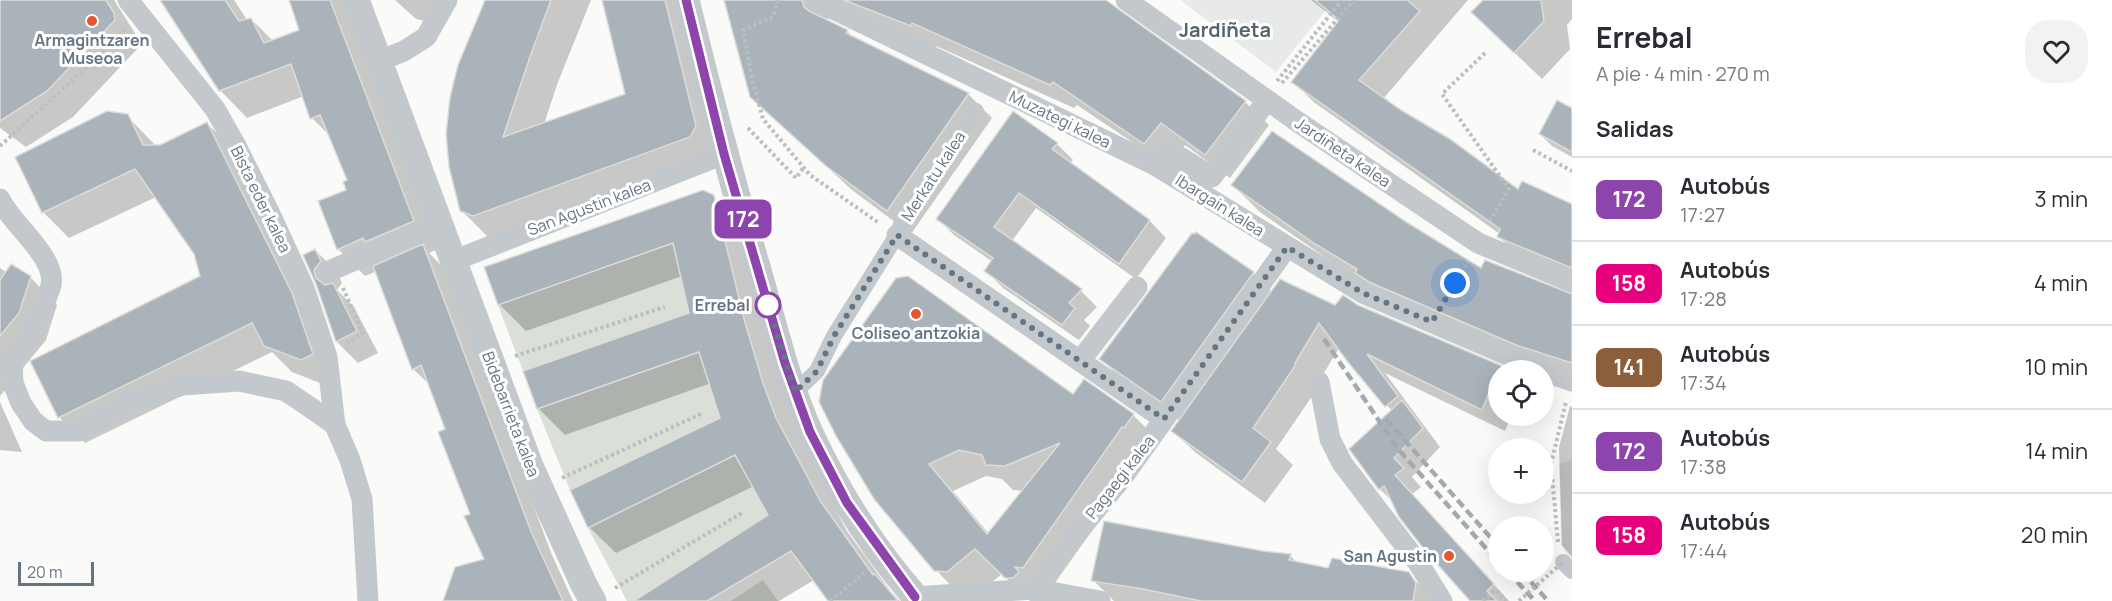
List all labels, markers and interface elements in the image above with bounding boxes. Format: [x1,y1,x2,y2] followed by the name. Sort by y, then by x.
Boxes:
[85,14,99,28] marker: Armagintzaren Museoa
[1179,16,1271,43] district label: Jardiñeta
[1596,18,1693,56] text: Errebal
[2025,20,2088,83] button: heart
[35,29,149,69] place label: Armagintzaren Museoa
[1596,60,1770,87] text: A pie · 4 min · 270 m
[1006,85,1114,153] street label: Muzategi kalea
[1291,112,1395,192] street label: Jardiñeta kalea
[1596,114,1674,144] text: Salidas
[896,127,970,225] street label: Merkatu kalea
[226,142,296,256] street label: Bista eder kalea
[1171,169,1269,241] street label: Ibargain kalea
[1680,171,1770,201] text: Autobús
[524,173,654,241] street label: San Agustin kalea
[2035,184,2088,214] text: 3 min
[1613,185,1645,213] text: 172
[708,200,777,238] line badge: 172
[1680,201,1725,228] text: 17:27
[727,205,759,233] text: 172
[1680,255,1770,285] text: Autobús
[1440,268,1470,298] your location
[2034,268,2088,298] text: 4 min
[1612,269,1646,297] text: 158
[1680,285,1727,312] text: 17:28
[755,292,781,318] marker: Errebal
[695,294,750,316] place label: Errebal
[909,307,923,321] marker: Coliseo antzokia
[852,322,980,344] place label: Coliseo antzokia
[1680,339,1770,369] text: Autobús
[477,348,545,480] street label: Bidebarrieta kalea
[2025,352,2088,382] text: 10 min
[1613,353,1645,381] text: 141
[1488,360,1554,582] map controls
[1488,360,1554,426] button: locate
[1680,369,1727,396] text: 17:34
[1680,423,1770,453] text: Autobús
[1080,430,1160,524] street label: Pagaegi kalea
[2025,436,2088,466] text: 14 min
[1613,437,1645,465] text: 172
[1488,438,1554,504] button: +
[1680,453,1727,480] text: 17:38
[1680,507,1770,537] text: Autobús
[1488,516,1554,582] button: −
[2021,520,2088,550] text: 20 min
[1612,521,1646,549] text: 158
[1680,537,1728,564] text: 17:44
[1343,545,1437,567] place label: San Agustin
[1442,549,1456,563] marker: San Agustin
[18,559,94,586] scale bar
[27,561,63,583] text: 20 m

